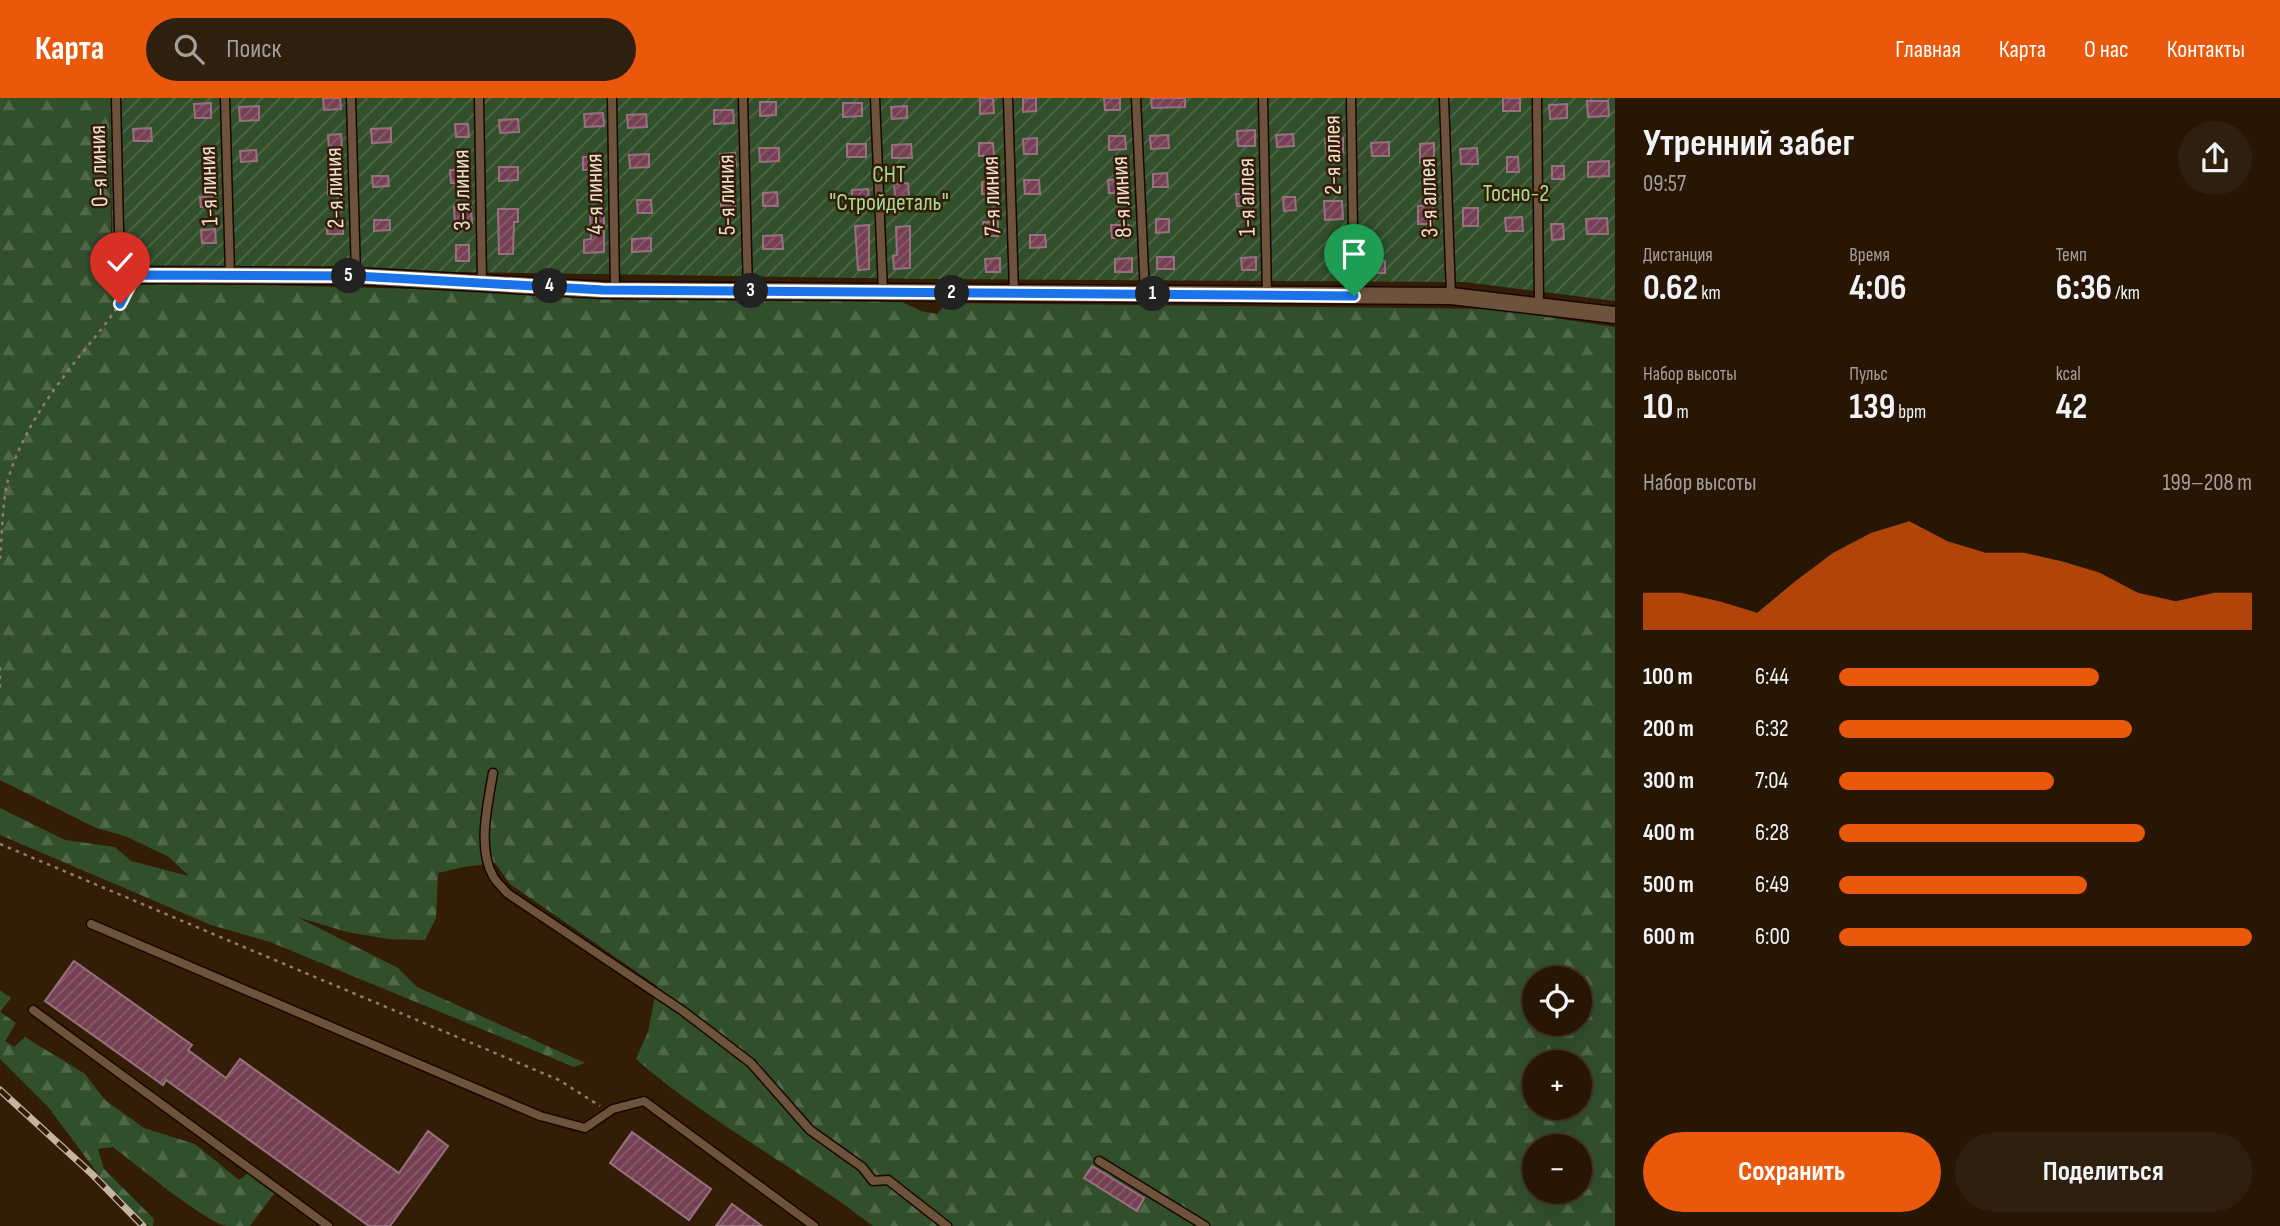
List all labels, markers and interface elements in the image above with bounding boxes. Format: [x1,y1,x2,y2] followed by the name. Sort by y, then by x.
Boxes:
[146,18,636,81] search box
[35,29,104,69] text: Карта
[170,30,208,68] icon: search
[226,34,281,65] text: Поиск
[1895,35,1961,64] text: Главная
[1999,35,2046,64] text: Карта
[2084,35,2129,64] text: О нас
[2167,35,2245,64] text: Контакты
[1317,115,1348,195] street label: 2-я аллея
[1643,121,1854,166] text: Утренний забег
[2178,121,2252,195] button: share
[83,125,114,207] street label: 0-я линия
[193,146,224,226] street label: 1-я линия
[319,147,350,229] street label: 2-я линия
[446,149,477,231] street label: 3-я линия
[579,153,610,235] street label: 4-я линия
[711,154,742,236] street label: 5-я линия
[1105,155,1138,239] street label: 8-я линия
[976,156,1007,236] street label: 7-я линия
[1231,158,1262,236] street label: 1-я аллея
[1413,158,1444,238] street label: 3-я аллея
[829,160,949,217] park label: СНТ "Стройдеталь"
[1643,170,1686,198] text: 09:57
[1483,179,1549,208] park label: Тосно-2
[1324,224,1384,296] pin
[90,232,150,304] pin
[1335,235,1373,273] icon: arrive
[101,243,139,281] icon: check
[1643,244,1713,267] text: Дистанция
[1849,244,1890,267] text: Время
[2056,244,2087,267] text: Темп
[332,258,366,294] pin: 5
[344,264,353,287] text: 5
[1643,267,1698,310] text: 0.62
[1849,267,1907,310] text: 4:06
[2056,267,2112,310] text: 6:36
[532,268,568,304] pin: 4
[545,274,554,297] text: 4
[734,274,768,308] pin: 3
[934,276,970,310] pin: 2
[1136,276,1170,312] pin: 1
[746,279,755,302] text: 3
[947,281,956,304] text: 2
[1149,282,1156,305] text: 1
[1698,282,1721,305] text: km
[2112,282,2140,305] text: /km
[1643,363,1737,386] text: Набор высоты
[1849,363,1888,386] text: Пульс
[2056,363,2081,386] text: kcal
[1643,386,1673,429] text: 10
[1849,386,1895,429] text: 139
[2056,386,2087,429] text: 42
[1673,401,1689,424] text: m
[1895,401,1926,424] text: bpm
[1643,469,1756,497] text: Набор высоты
[2163,469,2252,497] text: 199–208 m
[1643,663,1693,691] text: 100 m
[1755,663,1789,691] text: 6:44
[1643,715,1694,743] text: 200 m
[1755,715,1789,743] text: 6:32
[1643,767,1694,795] text: 300 m
[1755,767,1788,795] text: 7:04
[1643,819,1694,847] text: 400 m
[1755,819,1789,847] text: 6:28
[1643,871,1694,899] text: 500 m
[1755,871,1789,899] text: 6:49
[1643,923,1695,951] text: 600 m
[1755,923,1790,951] text: 6:00
[1522,966,1592,1204] map controls
[1522,966,1592,1036] button: locate
[1522,1050,1592,1120] button: +
[1643,1132,1941,1212] button: Сохранить
[1955,1132,2252,1212] button: Поделиться
[1522,1134,1592,1204] button: −

